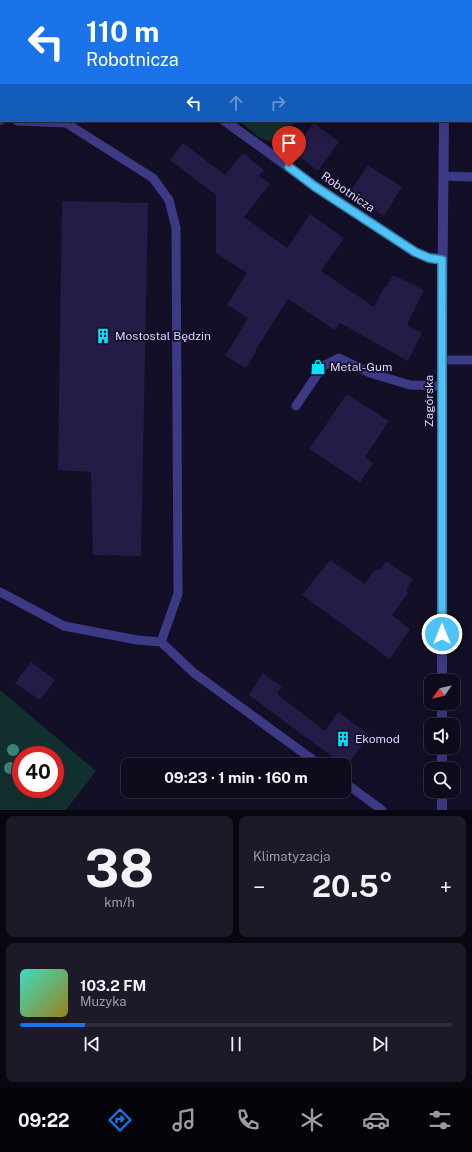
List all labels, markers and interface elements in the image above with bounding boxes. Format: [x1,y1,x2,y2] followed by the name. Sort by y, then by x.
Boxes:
[86,15,159,48] text: 110 m
[20,16,72,68] icon: left
[86,49,179,70] text: Robotnicza
[183,92,205,114] icon: left
[225,92,247,114] icon: ahead
[267,92,289,114] icon: right
[272,126,306,167] pin
[278,132,300,154] icon: arrive
[318,169,378,215] street label: Robotnicza
[94,327,112,345] building icon: Mostostal Będzin
[115,329,211,343] place label: Mostostal Będzin
[309,358,327,376] shop icon: Metal-Gum
[330,360,393,374] place label: Metal-Gum
[422,375,436,427] street label: Zagórska
[421,613,463,655] position arrow
[424,674,460,710] north arrow
[424,674,460,798] map controls
[424,718,460,754] button: sound
[334,730,352,748] building icon: Ekomod
[355,732,400,746] place label: Ekomod
[12,746,64,798] speed limit sign: 40
[424,762,460,798] button: search
[164,769,308,786] text: 09:23 · 1 min · 160 m
[85,838,154,899] text: 38
[253,849,330,864] text: Klimatyzacja
[312,868,393,904] text: 20.5°
[253,874,265,900] text: −
[440,874,452,900] text: +
[104,895,135,910] text: km/h
[80,977,146,994] text: 103.2 FM
[80,994,126,1009] text: Muzyka
[81,1033,103,1055] icon: previous
[225,1033,247,1055] icon: pause
[369,1033,391,1055] icon: next
[106,1106,134,1134] icon: directions
[170,1106,198,1134] icon: music
[234,1106,262,1134] icon: phone
[298,1106,326,1134] icon: climate
[362,1106,390,1134] icon: car
[426,1106,454,1134] icon: filters
[18,1110,70,1131] text: 09:22

